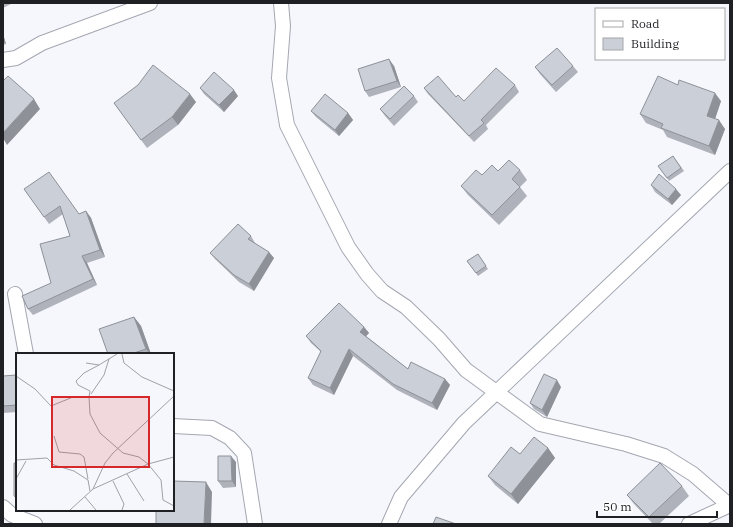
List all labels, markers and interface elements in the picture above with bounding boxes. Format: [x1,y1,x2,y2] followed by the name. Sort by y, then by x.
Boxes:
[595,8,725,60] legend
[631,16,660,31] text: Road
[631,36,679,51] text: Building
[16,353,174,511] inset map
[597,493,717,519] scale bar
[603,499,632,514] text: 50 m

